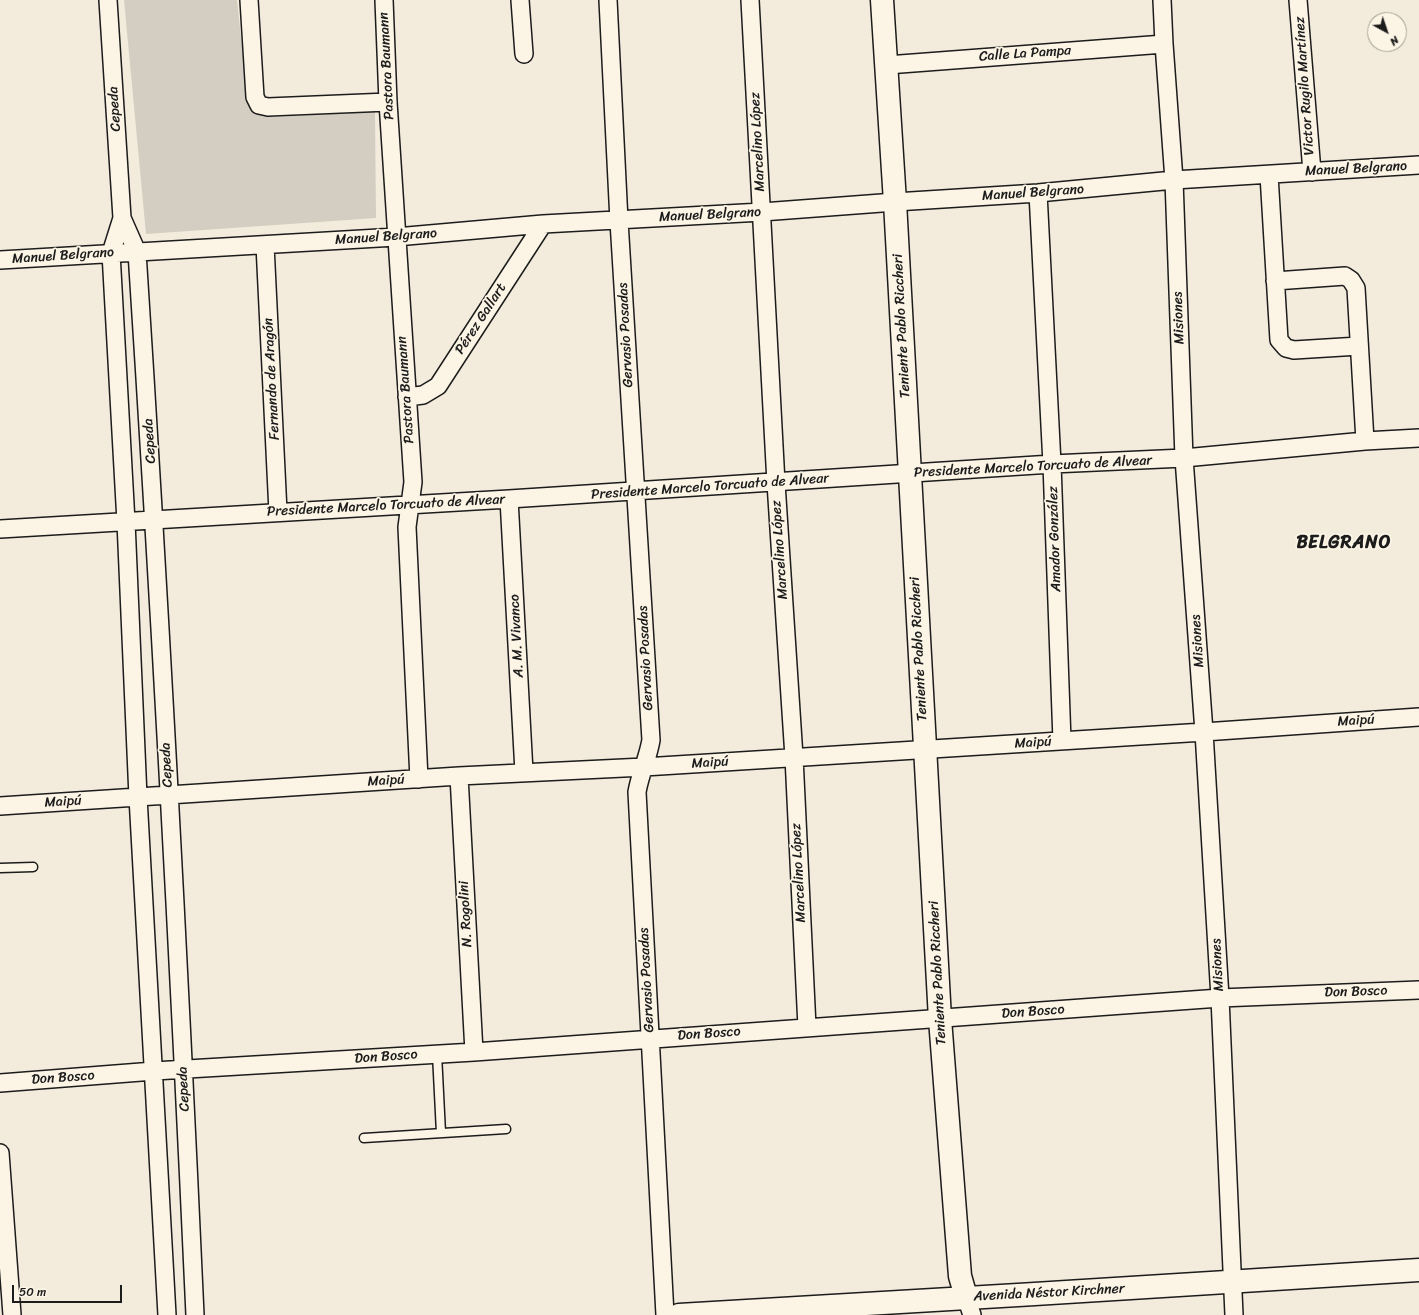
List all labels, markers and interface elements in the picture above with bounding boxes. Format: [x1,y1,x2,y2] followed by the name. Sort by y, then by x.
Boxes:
[376,12,398,120] street label: Pastora Baumann
[1367,12,1407,52] north arrow
[1292,16,1318,156] street label: Victor Rugilo Martínez
[1385,31,1403,51] text: N
[978,42,1072,66] street label: Calle La Pampa
[105,86,125,132] street label: Cepeda
[747,92,769,192] street label: Marcelino López
[1305,158,1407,180] street label: Manuel Belgrano
[981,181,1085,205] street label: Manuel Belgrano
[659,204,761,226] street label: Manuel Belgrano
[334,225,438,249] street label: Manuel Belgrano
[11,244,115,268] street label: Manuel Belgrano
[890,253,914,399] street label: Teniente Pablo Riccheri
[452,280,510,358] street label: Pérez Gallart
[615,282,637,388] street label: Gervasio Posadas
[1170,291,1188,345] street label: Misiones
[260,317,284,441] street label: Fernando de Aragón
[394,336,418,444] street label: Pastora Baumann
[140,418,160,464] street label: Cepeda
[913,452,1153,482] street label: Presidente Marcelo Torcuato de Alvear
[590,470,830,504] street label: Presidente Marcelo Torcuato de Alvear
[1045,486,1065,592] street label: Amador González
[266,491,506,521] street label: Presidente Marcelo Torcuato de Alvear
[768,500,792,600] street label: Marcelino López
[1297,532,1391,554] district label: BELGRANO
[907,576,931,722] street label: Teniente Pablo Riccheri
[506,594,528,678] street label: A. M. Vivanco
[635,605,657,711] street label: Gervasio Posadas
[1188,614,1208,668] street label: Misiones
[1337,711,1375,731] street label: Maipú
[1014,733,1052,753] street label: Maipú
[157,742,177,788] street label: Cepeda
[691,753,729,773] street label: Maipú
[367,771,405,791] street label: Maipú
[44,792,82,812] street label: Maipú
[788,823,810,923] street label: Marcelino López
[456,880,476,948] street label: N. Rogolini
[926,900,950,1046] street label: Teniente Pablo Riccheri
[636,927,658,1033] street label: Gervasio Posadas
[1208,938,1228,992] street label: Misiones
[1324,983,1388,1001] street label: Don Bosco
[1001,1001,1065,1023] street label: Don Bosco
[677,1023,741,1045] street label: Don Bosco
[354,1046,418,1068] street label: Don Bosco
[174,1066,194,1112] street label: Cepeda
[31,1067,95,1089] street label: Don Bosco
[14,1277,124,1303] scale bar
[19,1281,46,1303] text: 50 m
[973,1281,1125,1305] street label: Avenida Néstor Kirchner

